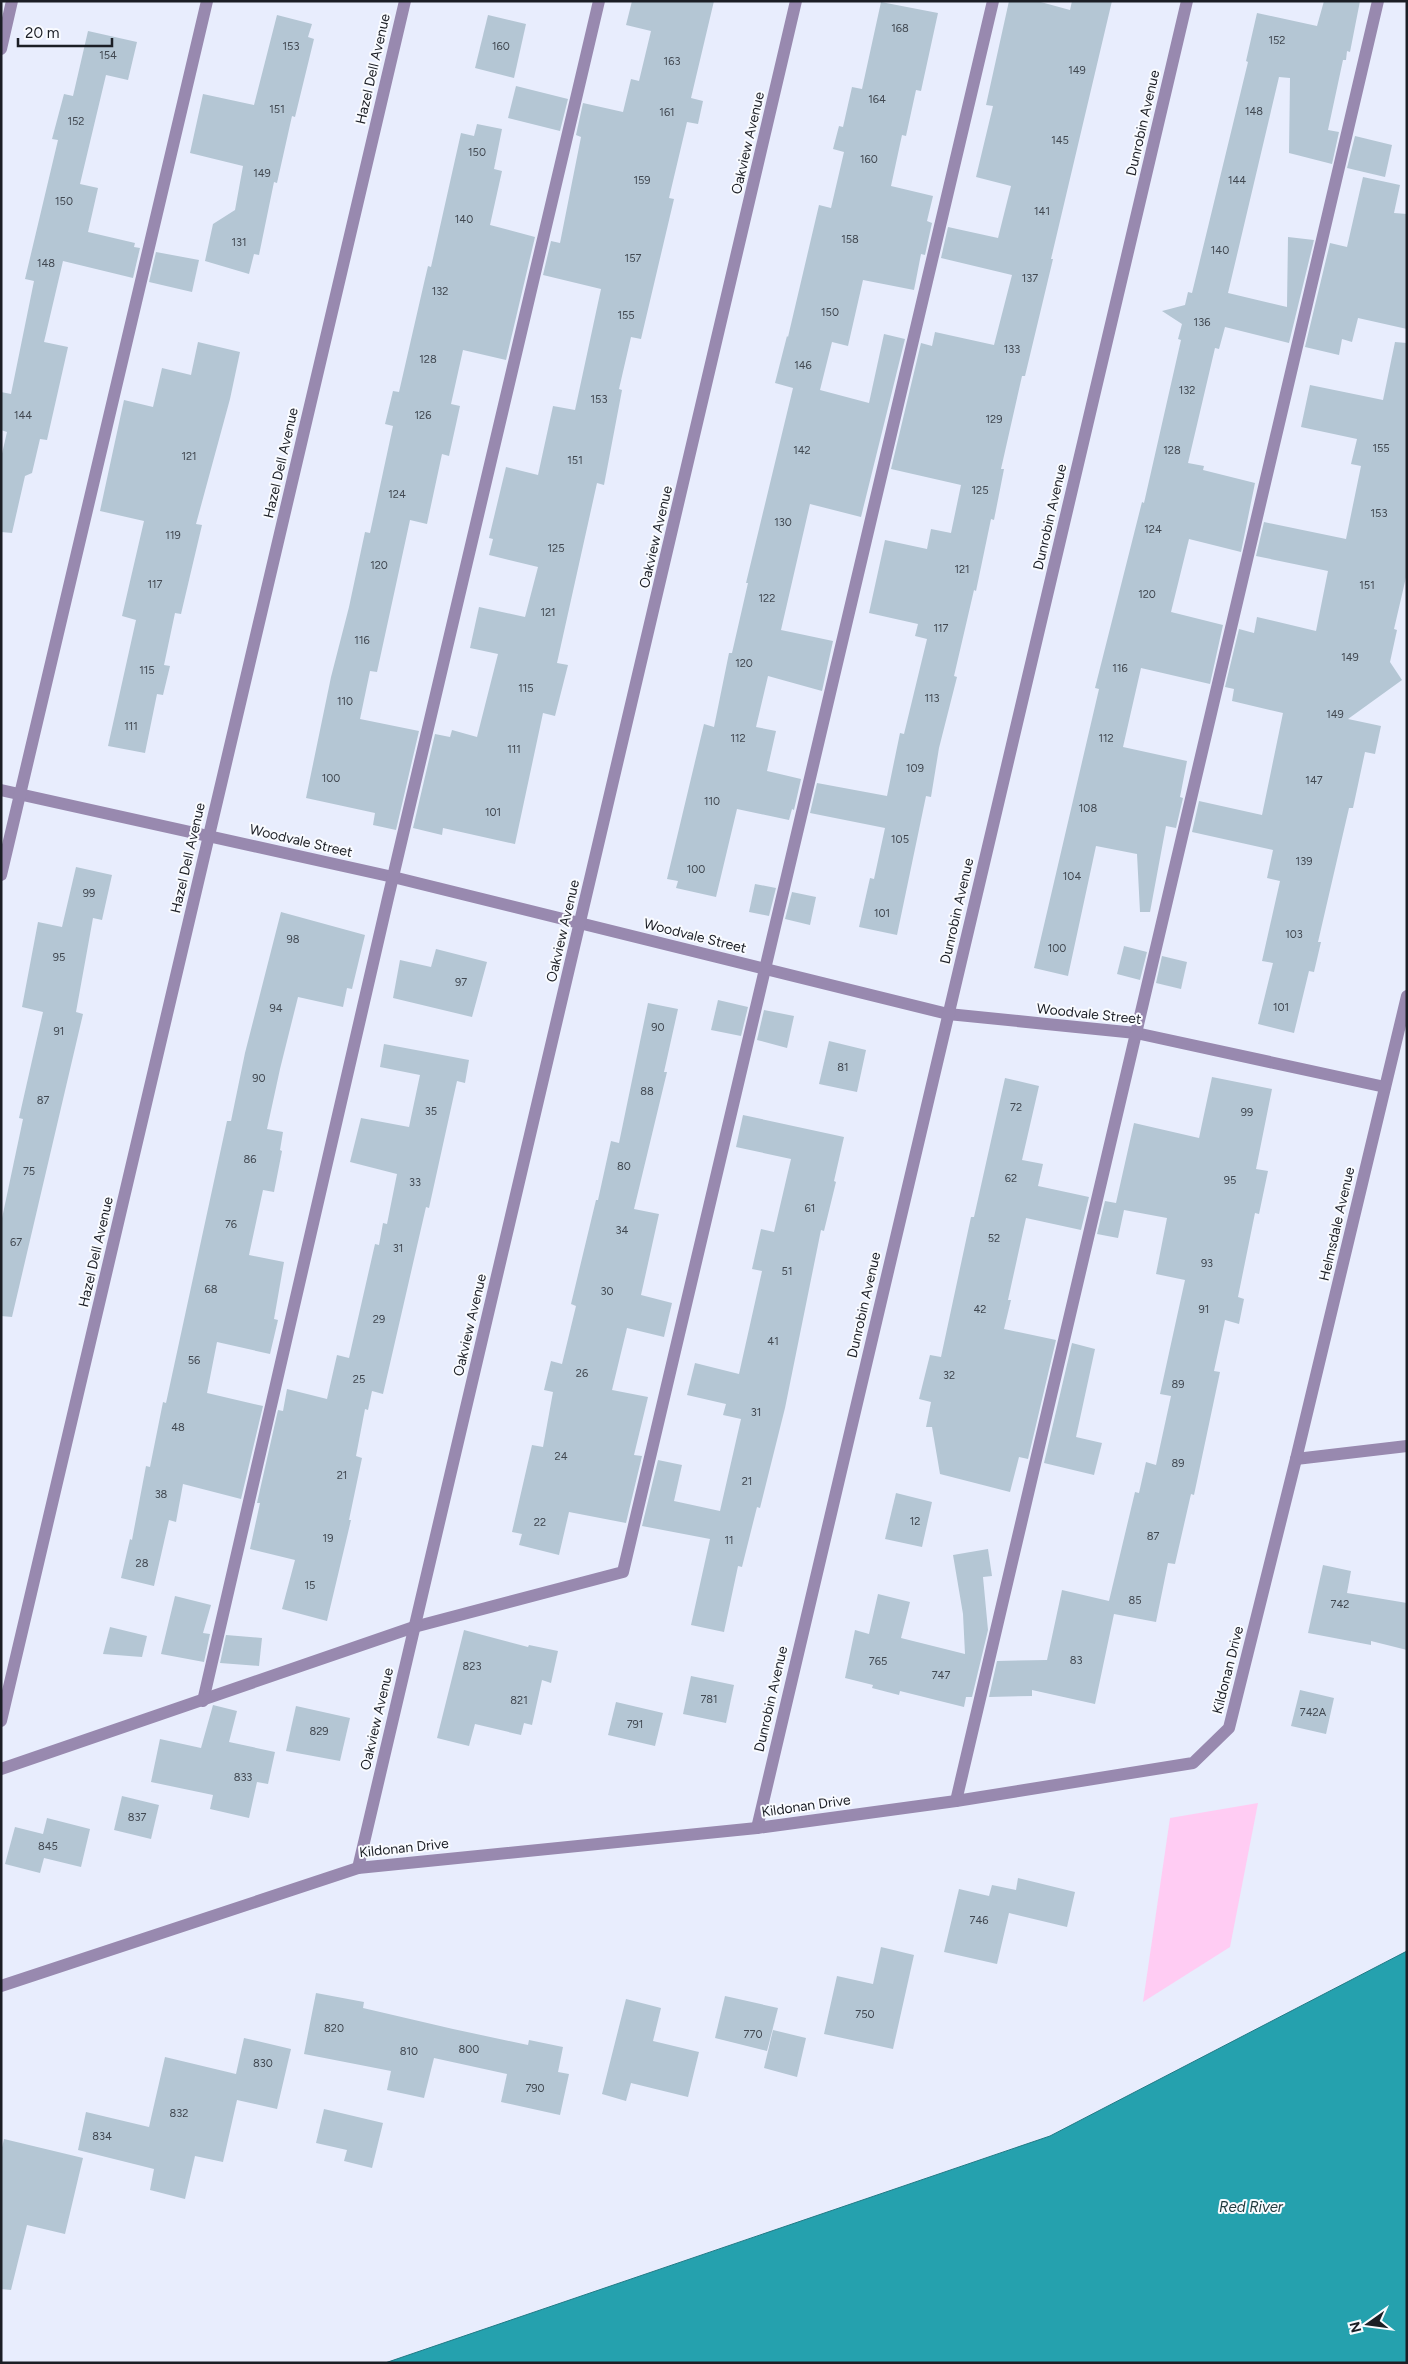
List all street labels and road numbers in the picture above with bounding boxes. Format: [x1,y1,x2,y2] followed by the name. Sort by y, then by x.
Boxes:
[352,12,394,126] street label: Hazel Dell Avenue
[1123,68,1164,178] street label: Dunrobin Avenue
[728,90,768,196] street label: Oakview Avenue
[260,406,302,520] street label: Hazel Dell Avenue
[1030,462,1071,572] street label: Dunrobin Avenue
[636,484,676,590] street label: Oakview Avenue
[167,801,209,915] street label: Hazel Dell Avenue
[248,821,354,861] street label: Woodvale Street
[937,856,978,966] street label: Dunrobin Avenue
[543,878,583,984] street label: Oakview Avenue
[642,915,748,957] street label: Woodvale Street
[1036,1000,1142,1028] street label: Woodvale Street
[1316,1165,1358,1283] street label: Helmsdale Avenue
[75,1195,117,1309] street label: Hazel Dell Avenue
[844,1250,885,1360] street label: Dunrobin Avenue
[450,1272,490,1378] street label: Oakview Avenue
[1209,1624,1247,1716] street label: Kildonan Drive
[751,1644,792,1754] street label: Dunrobin Avenue
[357,1666,397,1772] street label: Oakview Avenue
[760,1791,852,1821] street label: Kildonan Drive
[358,1835,450,1861] street label: Kildonan Drive

